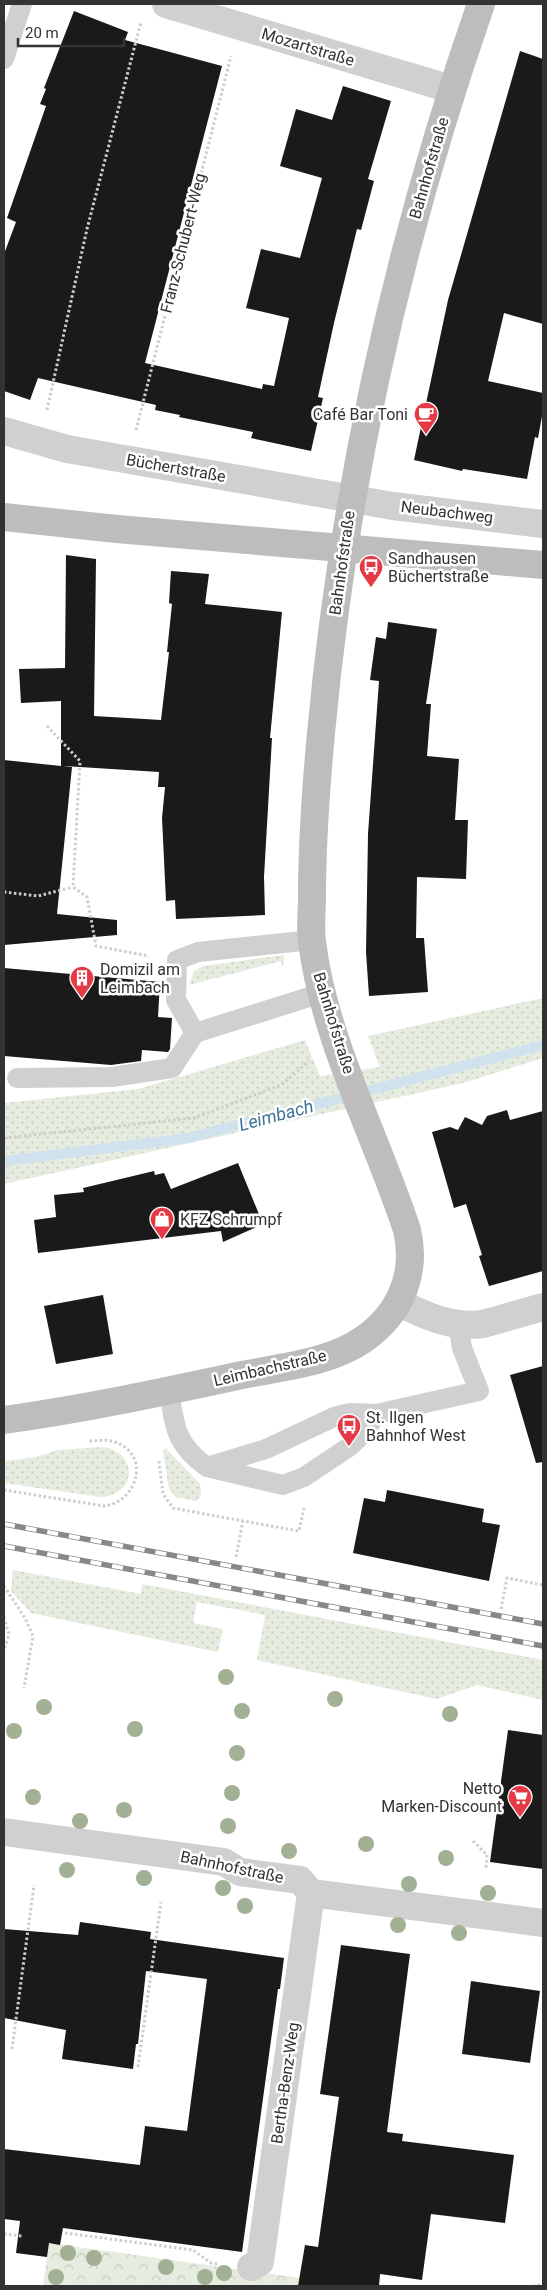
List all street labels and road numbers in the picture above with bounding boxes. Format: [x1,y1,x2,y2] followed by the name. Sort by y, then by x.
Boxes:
[259,24,357,70] street label: Mozartstraße
[405,115,453,221] street label: Bahnhofstraße
[156,171,210,315] street label: Franz-Schubert-Weg
[125,450,227,486] street label: Büchertstraße
[400,497,494,527] street label: Neubachweg
[325,510,359,616] street label: Bahnhofstraße
[310,970,358,1076] street label: Bahnhofstraße
[212,1346,328,1390] street label: Leimbachstraße
[179,1847,285,1887] street label: Bahnhofstraße
[267,2021,303,2145] street label: Bertha-Benz-Weg

